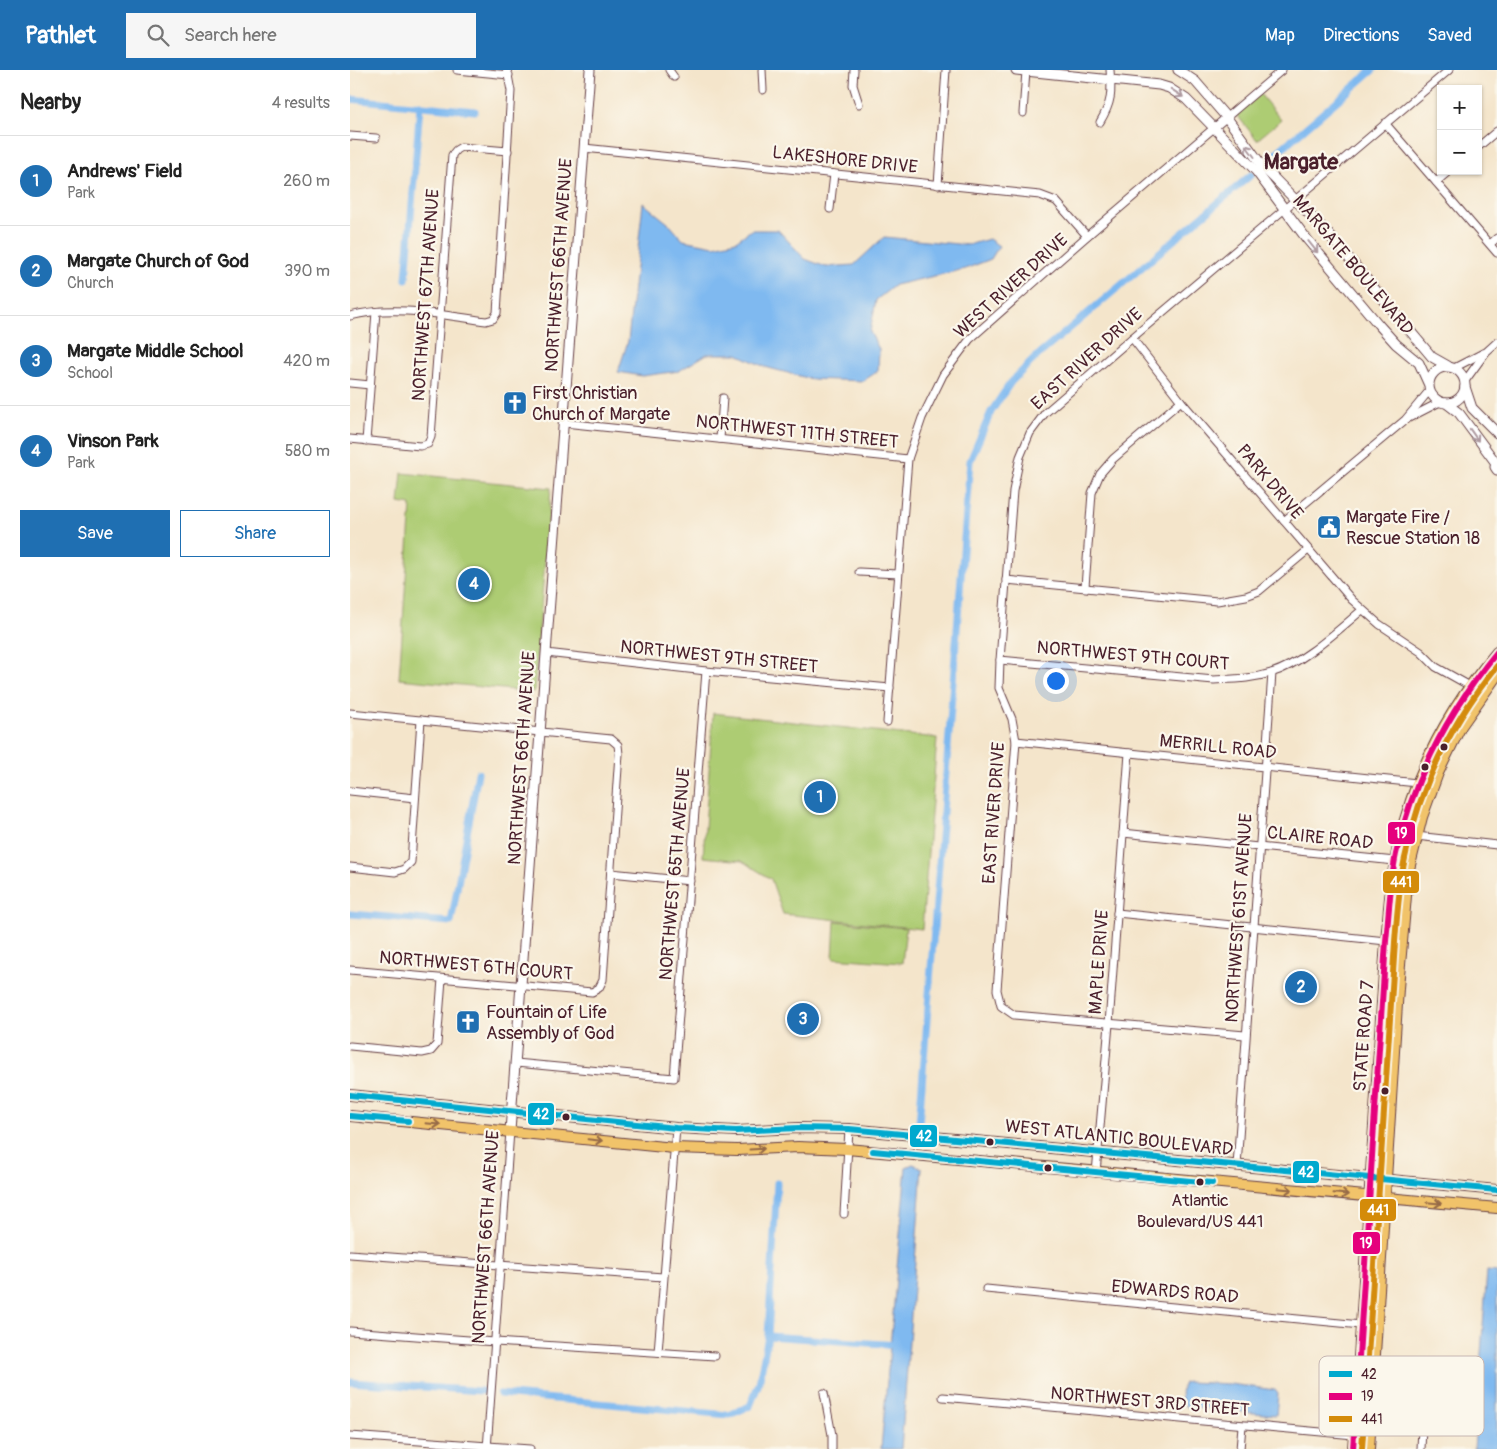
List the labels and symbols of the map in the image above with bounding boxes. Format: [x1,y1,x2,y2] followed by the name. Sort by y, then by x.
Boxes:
[1170,88,1184,98] one-way arrow
[771,141,919,179] street label: LAKESHORE DRIVE
[1245,145,1256,158] one-way arrow
[1264,148,1339,176] district label: Margate
[540,157,578,373] street label: NORTHWEST 66TH AVENUE
[407,188,445,402] street label: NORTHWEST 67TH AVENUE
[1288,190,1418,340] street label: MARGATE BOULEVARD
[949,229,1073,343] street label: WEST RIVER DRIVE
[1308,241,1319,254] one-way arrow
[1026,303,1148,415] street label: EAST RIVER DRIVE
[532,382,670,426] place label: First Christian Church of Margate
[502,390,528,416] church icon: First Christian Church of Margate
[695,410,899,454] street label: NORTHWEST 11TH STREET
[1469,428,1479,442] one-way arrow
[1232,439,1308,525] street label: PARK DRIVE
[1346,506,1480,550] place label: Margate Fire / Rescue Station 18
[1316,514,1342,540] public building icon: Margate Fire / Rescue Station 18
[458,565,490,603] pin: 4
[619,635,819,679] street label: NORTHWEST 9TH STREET
[1036,636,1230,676] street label: NORTHWEST 9TH COURT
[503,650,541,866] street label: NORTHWEST 66TH AVENUE
[1043,668,1069,694] your location
[1158,729,1278,765] street label: MERRILL ROAD
[978,741,1010,885] street label: EAST RIVER DRIVE
[1439,742,1449,752] unlabelled marker
[1420,762,1430,772] unlabelled marker
[654,767,696,981] street label: NORTHWEST 65TH AVENUE
[804,778,836,816] pin: 1
[1220,813,1258,1023] street label: NORTHWEST 61ST AVENUE
[1266,821,1374,855] street label: CLAIRE ROAD
[1387,821,1416,845] line badge: 19
[1395,825,1407,842] text: 19
[1382,870,1420,894] line badge: 441
[1390,874,1412,891] text: 441
[1084,909,1114,1015] street label: MAPLE DRIVE
[378,946,574,986] street label: NORTHWEST 6TH COURT
[1285,968,1317,1006] pin: 2
[1349,979,1379,1093] street label: STATE ROAD 7
[787,1000,819,1038] pin: 3
[486,1001,614,1045] place label: Fountain of Life Assembly of God
[455,1009,481,1035] church icon: Fountain of Life Assembly of God
[1380,1086,1390,1096] unlabelled marker
[527,1102,555,1126] line badge: 42
[533,1106,549,1123] text: 42
[561,1112,571,1122] unlabelled marker
[1004,1115,1234,1161] street label: WEST ATLANTIC BOULEVARD
[425,1119,441,1129] one-way arrow
[909,1124,938,1148] line badge: 42
[916,1128,932,1145] text: 42
[467,1129,505,1345] street label: NORTHWEST 66TH AVENUE
[587,1135,603,1145] one-way arrow
[985,1137,995,1147] unlabelled marker
[749,1144,765,1153] one-way arrow
[1292,1160,1320,1184] line badge: 42
[1043,1163,1053,1173] unlabelled marker
[1298,1164,1314,1181] text: 42
[1195,1177,1205,1187] marker: Atlantic Boulevard/US 441
[1277,1185,1293,1194] one-way arrow
[1137,1190,1263,1232] place label: Atlantic Boulevard/US 441
[1333,1190,1349,1199] one-way arrow
[1359,1198,1397,1222] line badge: 441
[1425,1198,1441,1207] one-way arrow
[1367,1202,1389,1219] text: 441
[1352,1231,1381,1255] line badge: 19
[1360,1235,1372,1252] text: 19
[1110,1275,1240,1309] street label: EDWARDS ROAD
[1319,1356,1484,1436] legend
[1361,1366,1377,1383] text: 42
[1049,1382,1251,1422] street label: NORTHWEST 3RD STREET
[1361,1388,1374,1405] text: 19
[1361,1411,1383,1428] text: 441

